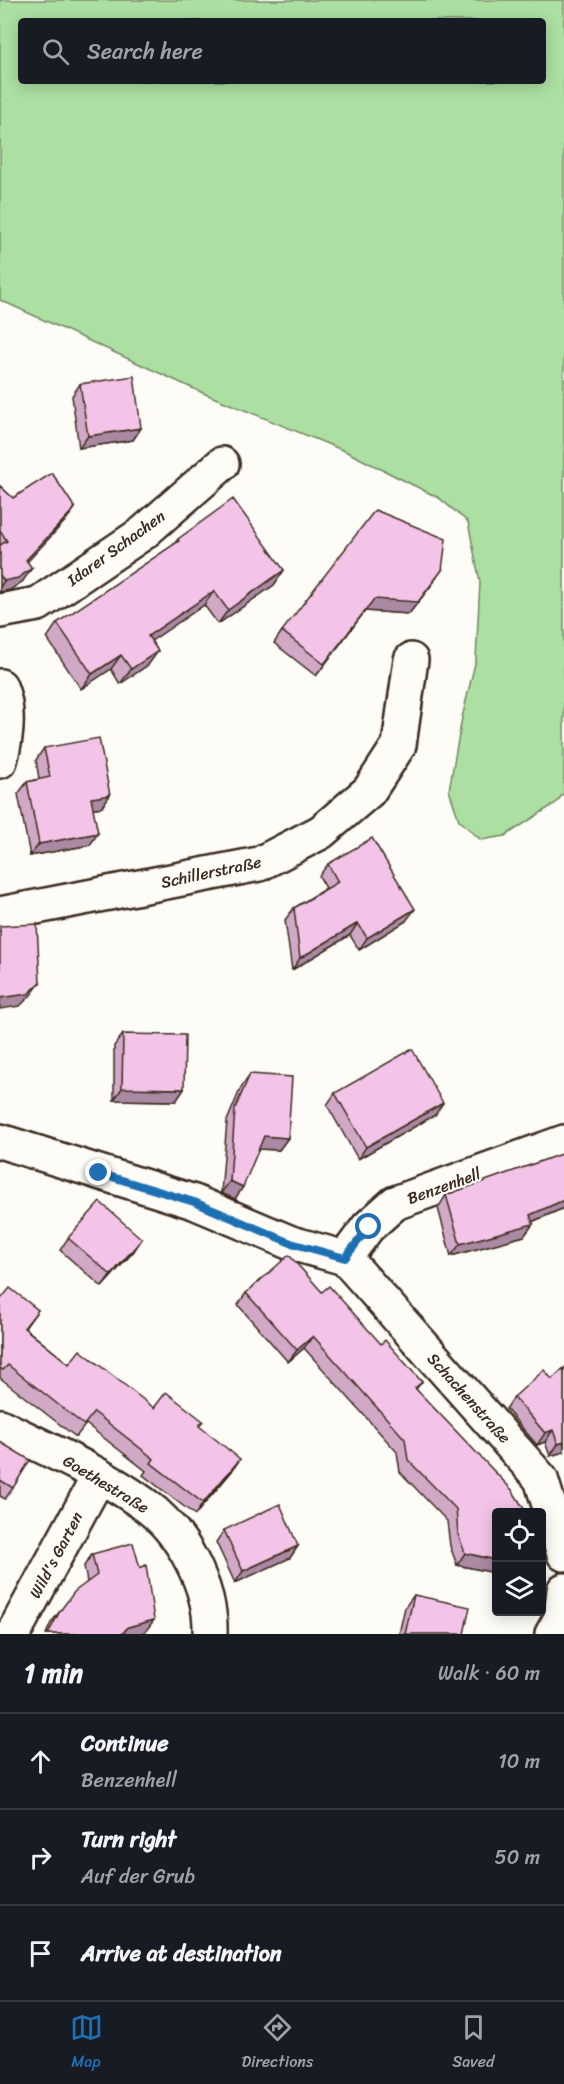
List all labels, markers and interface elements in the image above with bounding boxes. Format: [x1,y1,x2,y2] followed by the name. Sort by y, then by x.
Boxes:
[18,18,546,84] search box
[87,32,203,71] text: Search here
[39,35,72,68] icon: search
[60,502,172,594] street label: Idarer Schachen
[158,847,264,897] street label: Schillerstraße
[85,1159,111,1185] route end
[403,1159,485,1213] street label: Benzenhell
[355,1213,381,1239] route start
[420,1346,518,1450] street label: Schachenstraße
[57,1447,155,1521] street label: Goethestraße
[21,1506,91,1604] street label: Wild's Garten
[492,1508,546,1616] map controls
[492,1508,546,1562] button: locate
[492,1562,546,1616] button: layers
[24,1650,83,1696] text: 1 min
[438,1656,540,1691] text: Walk · 60 m
[81,1724,169,1763] text: Continue
[498,1744,540,1779] text: 10 m
[24,1745,57,1778] icon: ahead
[81,1763,177,1798] text: Benzenhell
[81,1820,176,1859] text: Turn right
[495,1840,540,1875] text: 50 m
[24,1841,57,1874] icon: right
[81,1859,195,1894] text: Auf der Grub
[81,1934,282,1973] text: Arrive at destination
[24,1937,57,1970] icon: arrive
[70,2011,103,2076] tab: Map
[242,2011,313,2076] tab: Directions
[452,2011,494,2076] tab: Saved

